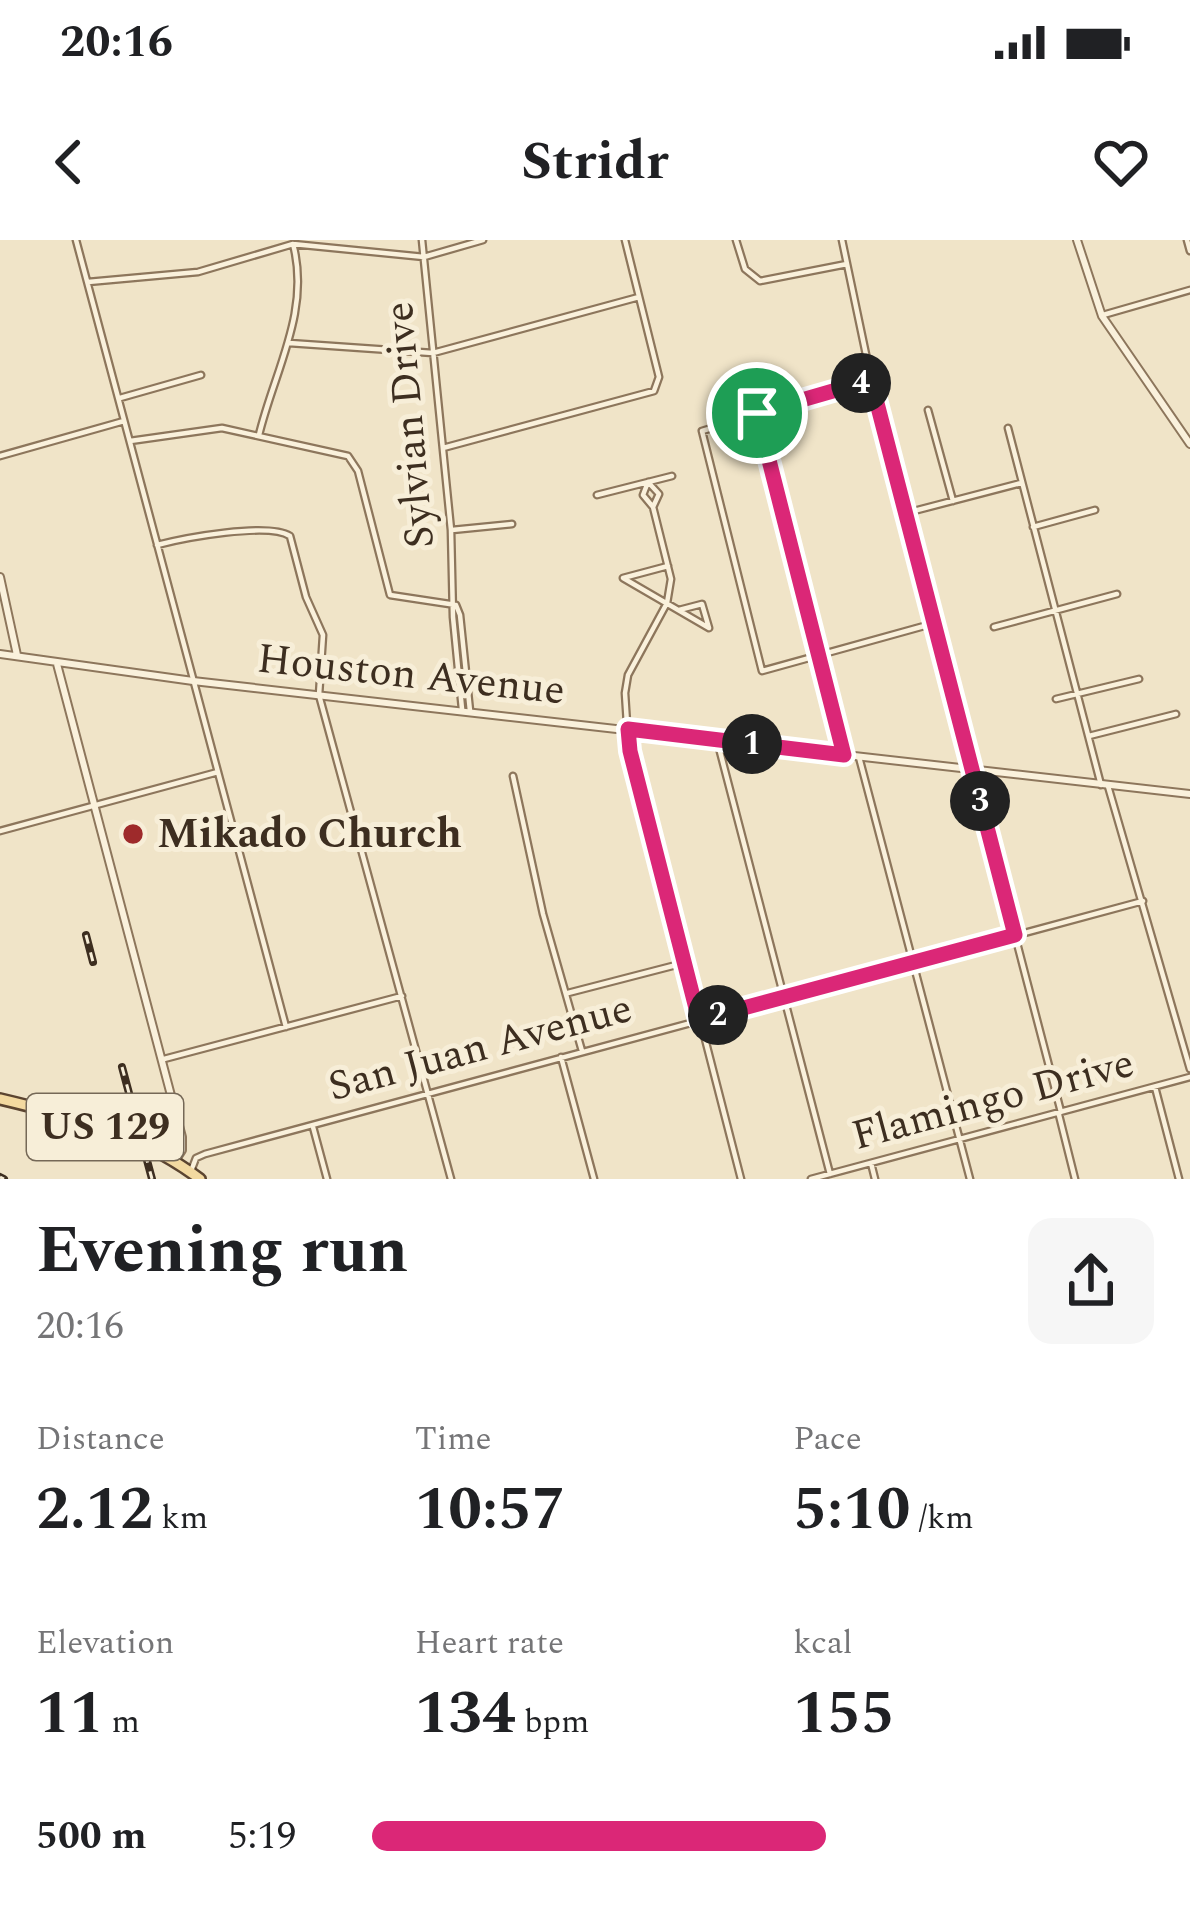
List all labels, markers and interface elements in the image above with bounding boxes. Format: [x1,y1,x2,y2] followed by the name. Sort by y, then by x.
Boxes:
[60,8,173,77] text: 20:16
[521,121,669,203] text: Stridr
[36,129,102,195] icon: back
[1088,129,1154,195] icon: heart
[368,299,452,551] street label: Sylvian Drive
[831,353,891,413] pin: 4
[852,358,870,408] text: 4
[706,362,808,464] pin
[724,380,790,446] icon: arrive
[254,628,568,722] street label: Houston Avenue
[722,714,782,774] pin: 1
[743,719,761,769] text: 1
[950,771,1010,831] pin: 3
[971,776,989,826] text: 3
[157,803,462,866] place label: Mikado Church
[120,821,146,847] marker: Mikado Church
[321,977,639,1119] street label: San Juan Avenue
[688,985,748,1045] pin: 2
[709,990,727,1040] text: 2
[845,1032,1141,1168] street label: Flamingo Drive
[27,1094,183,1160] road number: US 129
[36,1201,408,1302] text: Evening run
[1028,1218,1154,1344] button: share
[36,1297,124,1356] text: 20:16
[36,1414,165,1464] text: Distance
[415,1414,492,1464] text: Time
[793,1414,862,1464] text: Pace
[36,1464,153,1556] text: 2.12
[415,1464,565,1556] text: 10:57
[793,1464,910,1556] text: 5:10
[153,1493,208,1543] text: km
[910,1493,974,1543] text: /km
[36,1618,174,1668] text: Elevation
[415,1618,564,1668] text: Heart rate
[793,1618,853,1668] text: kcal
[36,1668,103,1760] text: 11
[415,1668,516,1760] text: 134
[793,1668,894,1760] text: 155
[103,1697,140,1747] text: m
[516,1697,589,1747] text: bpm
[36,1807,147,1866] text: 500 m
[228,1807,296,1866] text: 5:19

